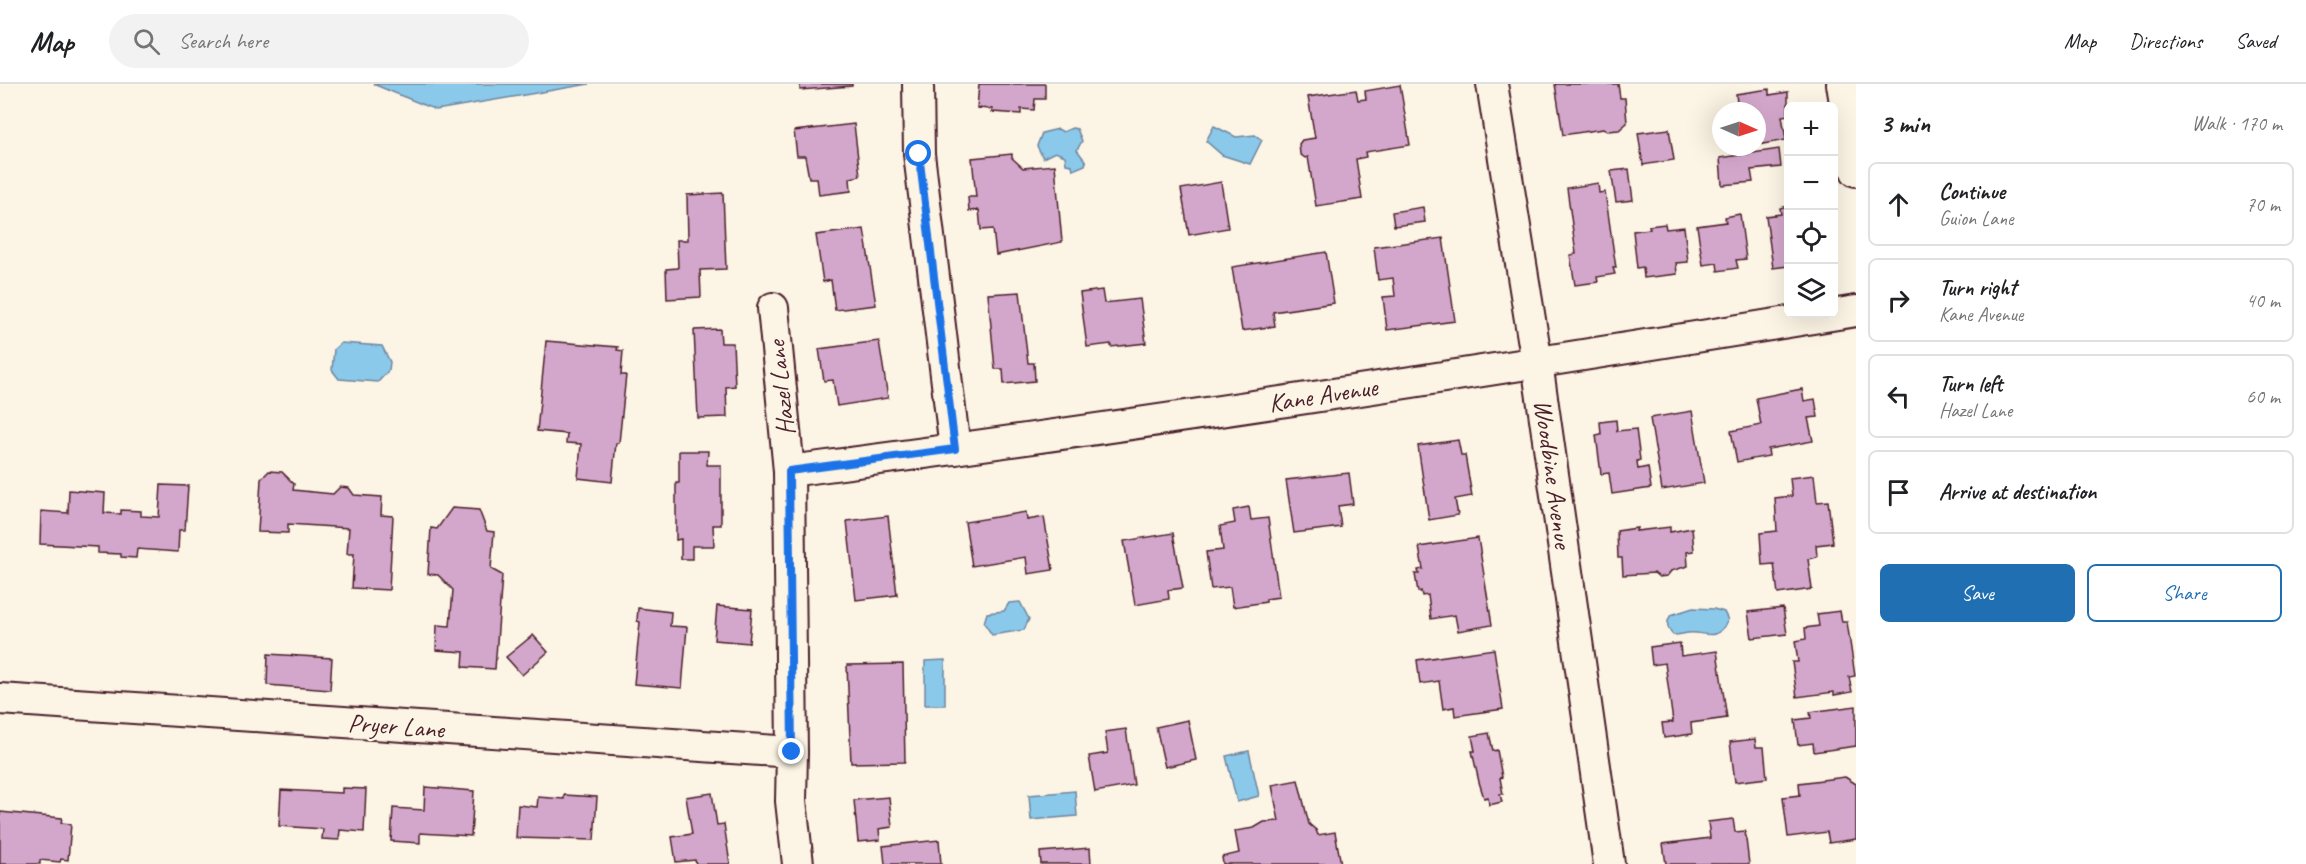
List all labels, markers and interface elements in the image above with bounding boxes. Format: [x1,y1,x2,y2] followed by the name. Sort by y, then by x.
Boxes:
[109,14,529,68] search box
[30,24,73,59] text: Map
[130,25,163,58] icon: search
[178,27,268,55] text: Search here
[2064,28,2096,54] text: Map
[2129,28,2202,54] text: Directions
[2235,28,2276,54] text: Saved
[1712,102,1766,156] north arrow
[1784,102,1838,318] map controls
[1784,102,1838,156] button: +
[1880,107,1930,140] text: 3 min
[2192,111,2282,136] text: Walk · 170 m
[905,140,931,166] route start
[1784,156,1838,210] button: −
[1939,178,2005,206] text: Continue
[1882,188,1915,221] icon: ahead
[2246,192,2280,217] text: 70 m
[1939,206,2014,231] text: Guion Lane
[1784,210,1838,264] button: locate
[1784,264,1838,318] button: layers
[1939,274,2016,302] text: Turn right
[1882,284,1915,317] icon: right
[2246,288,2280,313] text: 40 m
[1939,302,2023,327] text: Kane Avenue
[759,336,802,437] street label: Hazel Lane
[1266,370,1381,420] street label: Kane Avenue
[1939,370,2003,398] text: Turn left
[1882,380,1915,413] icon: left
[2246,384,2280,409] text: 60 m
[1526,398,1580,553] street label: Woodbine Avenue
[1939,398,2012,423] text: Hazel Lane
[1882,476,1915,509] icon: arrive
[1939,478,2096,506] text: Arrive at destination
[1880,564,2075,622] button: Save
[2087,564,2282,622] button: Share
[347,706,447,746] street label: Pryer Lane
[778,738,804,764] route end

